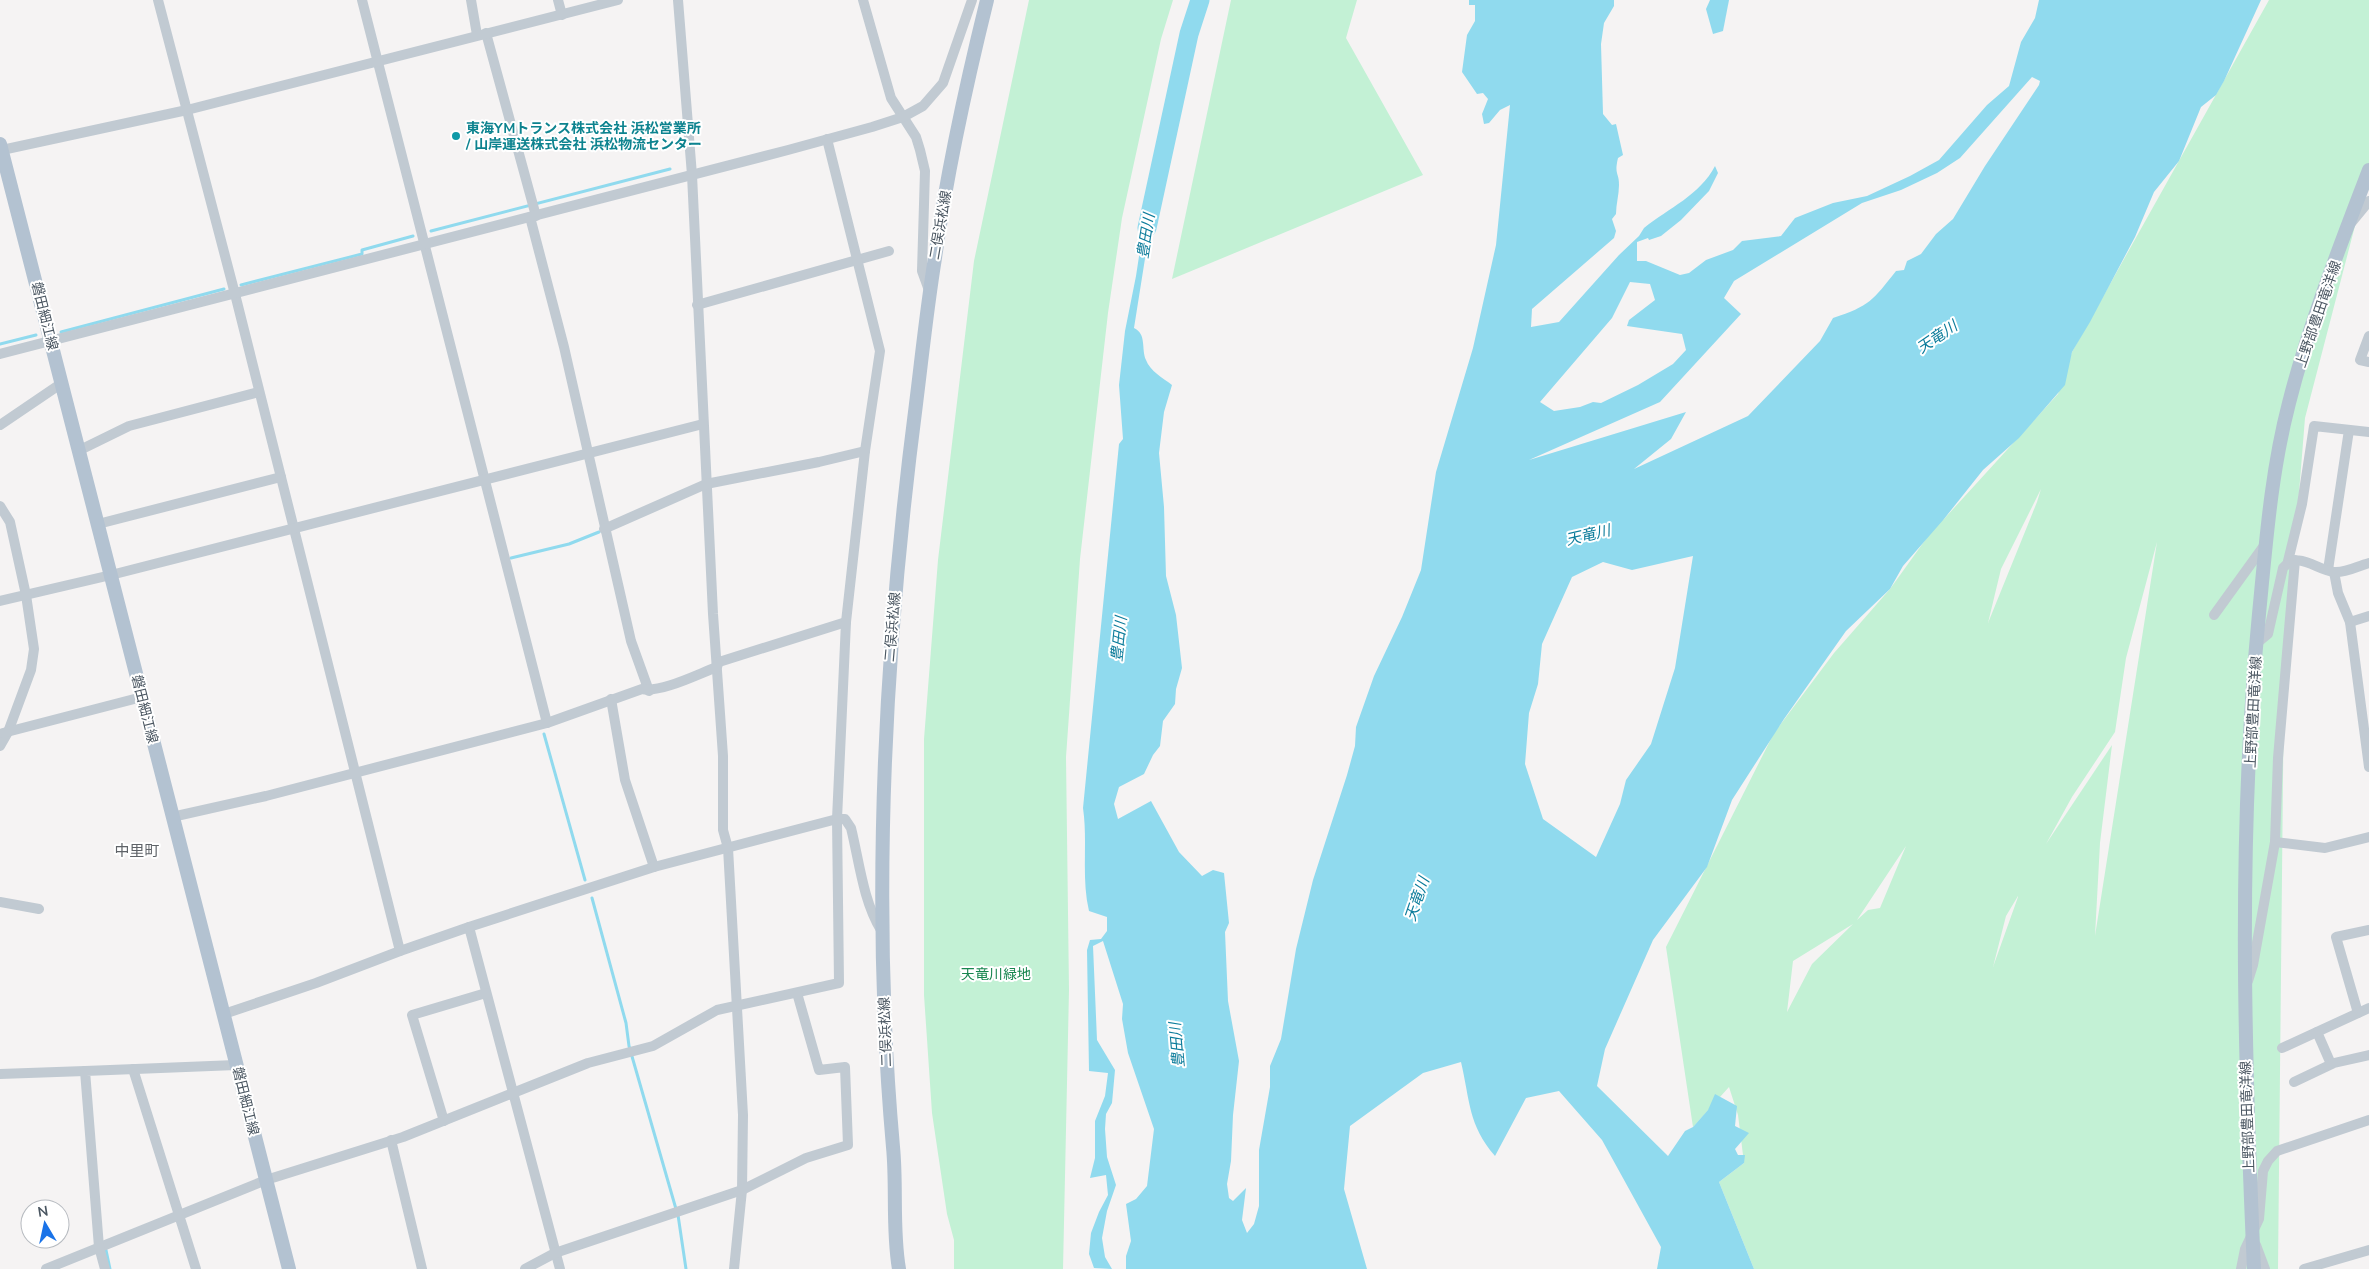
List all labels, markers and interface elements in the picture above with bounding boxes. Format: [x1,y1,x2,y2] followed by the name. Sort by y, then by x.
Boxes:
[465,119,702,154] place label: 東海YMトランス株式会社 浜松営業所 / 山岸運送株式会社 浜松物流センター
[450,130,462,142] marker: 東海YMトランス株式会社 浜松営業所 / 山岸運送株式会社 浜松物流センター
[925,189,956,261] street label: 二俣浜松線
[1133,210,1160,260] water label: 豊田川
[2291,258,2346,370] street label: 上野部豊田竜洋線
[27,280,62,352] street label: 磐田細江線
[1913,315,1963,358] water label: 天竜川
[1564,520,1614,550] water label: 天竜川
[880,591,905,663] street label: 二俣浜松線
[1107,614,1132,662] water label: 豊田川
[2241,656,2266,768] street label: 上野部豊田竜洋線
[127,673,162,745] street label: 磐田細江線
[114,841,160,861] district label: 中里町
[1400,873,1434,924] water label: 天竜川
[961,965,1031,984] park label: 天竜川緑地
[875,997,896,1067] street label: 二俣浜松線
[1165,1020,1189,1068] water label: 豊田川
[2236,1061,2259,1173] street label: 上野部豊田竜洋線
[228,1065,263,1137] street label: 磐田細江線
[20,1199,70,1249] north arrow
[36,1201,50,1222] text: N

